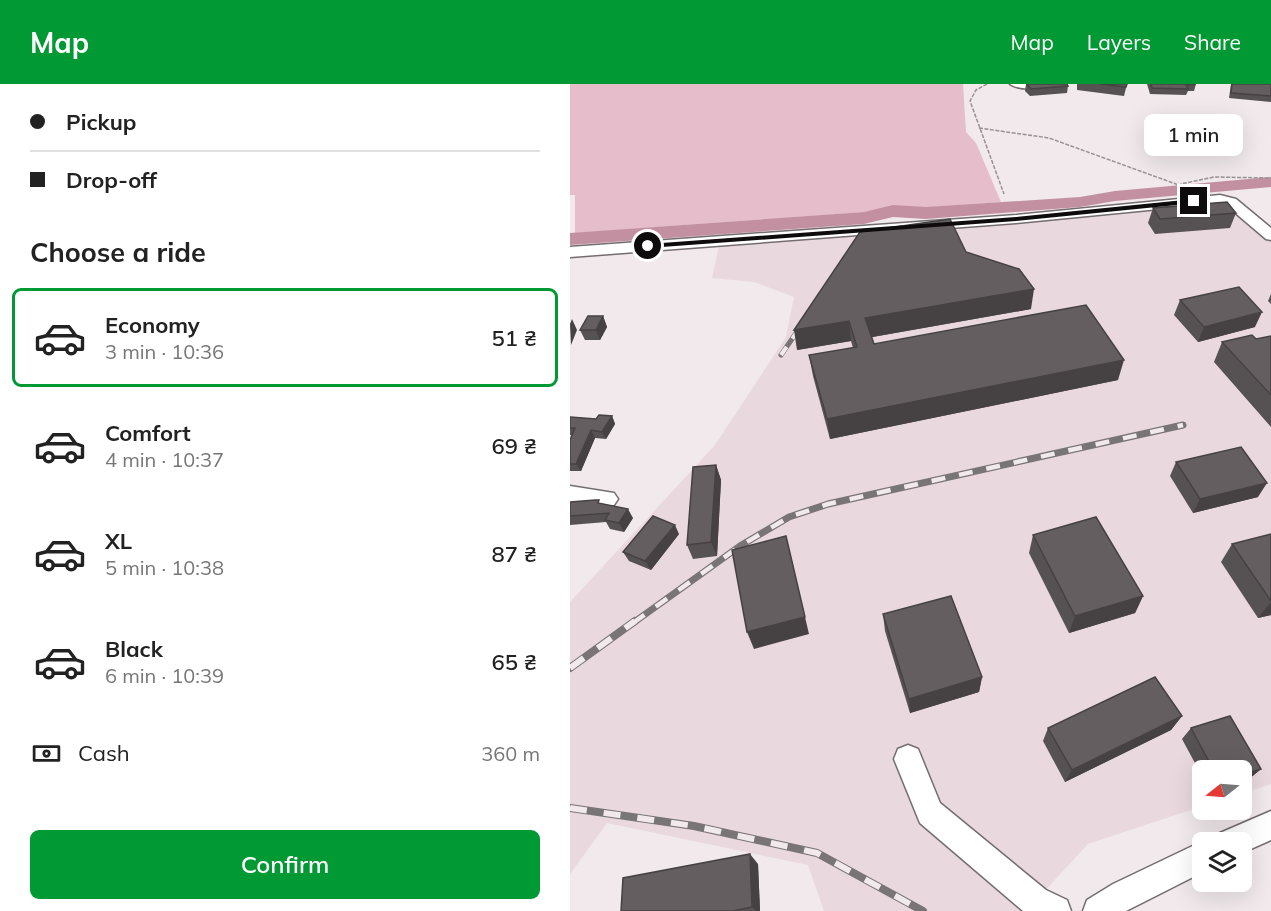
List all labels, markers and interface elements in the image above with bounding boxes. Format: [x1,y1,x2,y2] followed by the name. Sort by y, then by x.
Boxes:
[30,25,89,60] text: Map
[1011,29,1054,55] text: Map
[1087,29,1151,55] text: Layers
[1184,29,1241,55] text: Share
[66,108,136,136] text: Pickup
[1144,114,1244,156] callout: 1 min
[1168,122,1219,147] text: 1 min
[66,166,157,194] text: Drop-off
[1180,187,1207,214] route end
[634,232,661,259] route start
[30,235,206,269] text: Choose a ride
[33,311,87,365] icon: car
[105,311,200,339] text: Economy
[492,324,537,352] text: 51 ₴
[105,339,224,364] text: 3 min · 10:36
[33,419,87,473] icon: car
[105,419,191,447] text: Comfort
[492,432,537,460] text: 69 ₴
[105,447,224,472] text: 4 min · 10:37
[33,527,87,581] icon: car
[105,527,132,555] text: XL
[492,540,537,568] text: 87 ₴
[105,555,224,580] text: 5 min · 10:38
[33,635,87,689] icon: car
[105,635,163,663] text: Black
[492,648,537,676] text: 65 ₴
[105,663,224,688] text: 6 min · 10:39
[30,737,63,770] icon: cash
[78,739,130,767] text: Cash
[481,741,540,766] text: 360 m
[1192,760,1252,820] north arrow
[1192,760,1252,892] map controls
[30,830,540,899] button: Confirm
[1192,832,1252,892] button: layers

